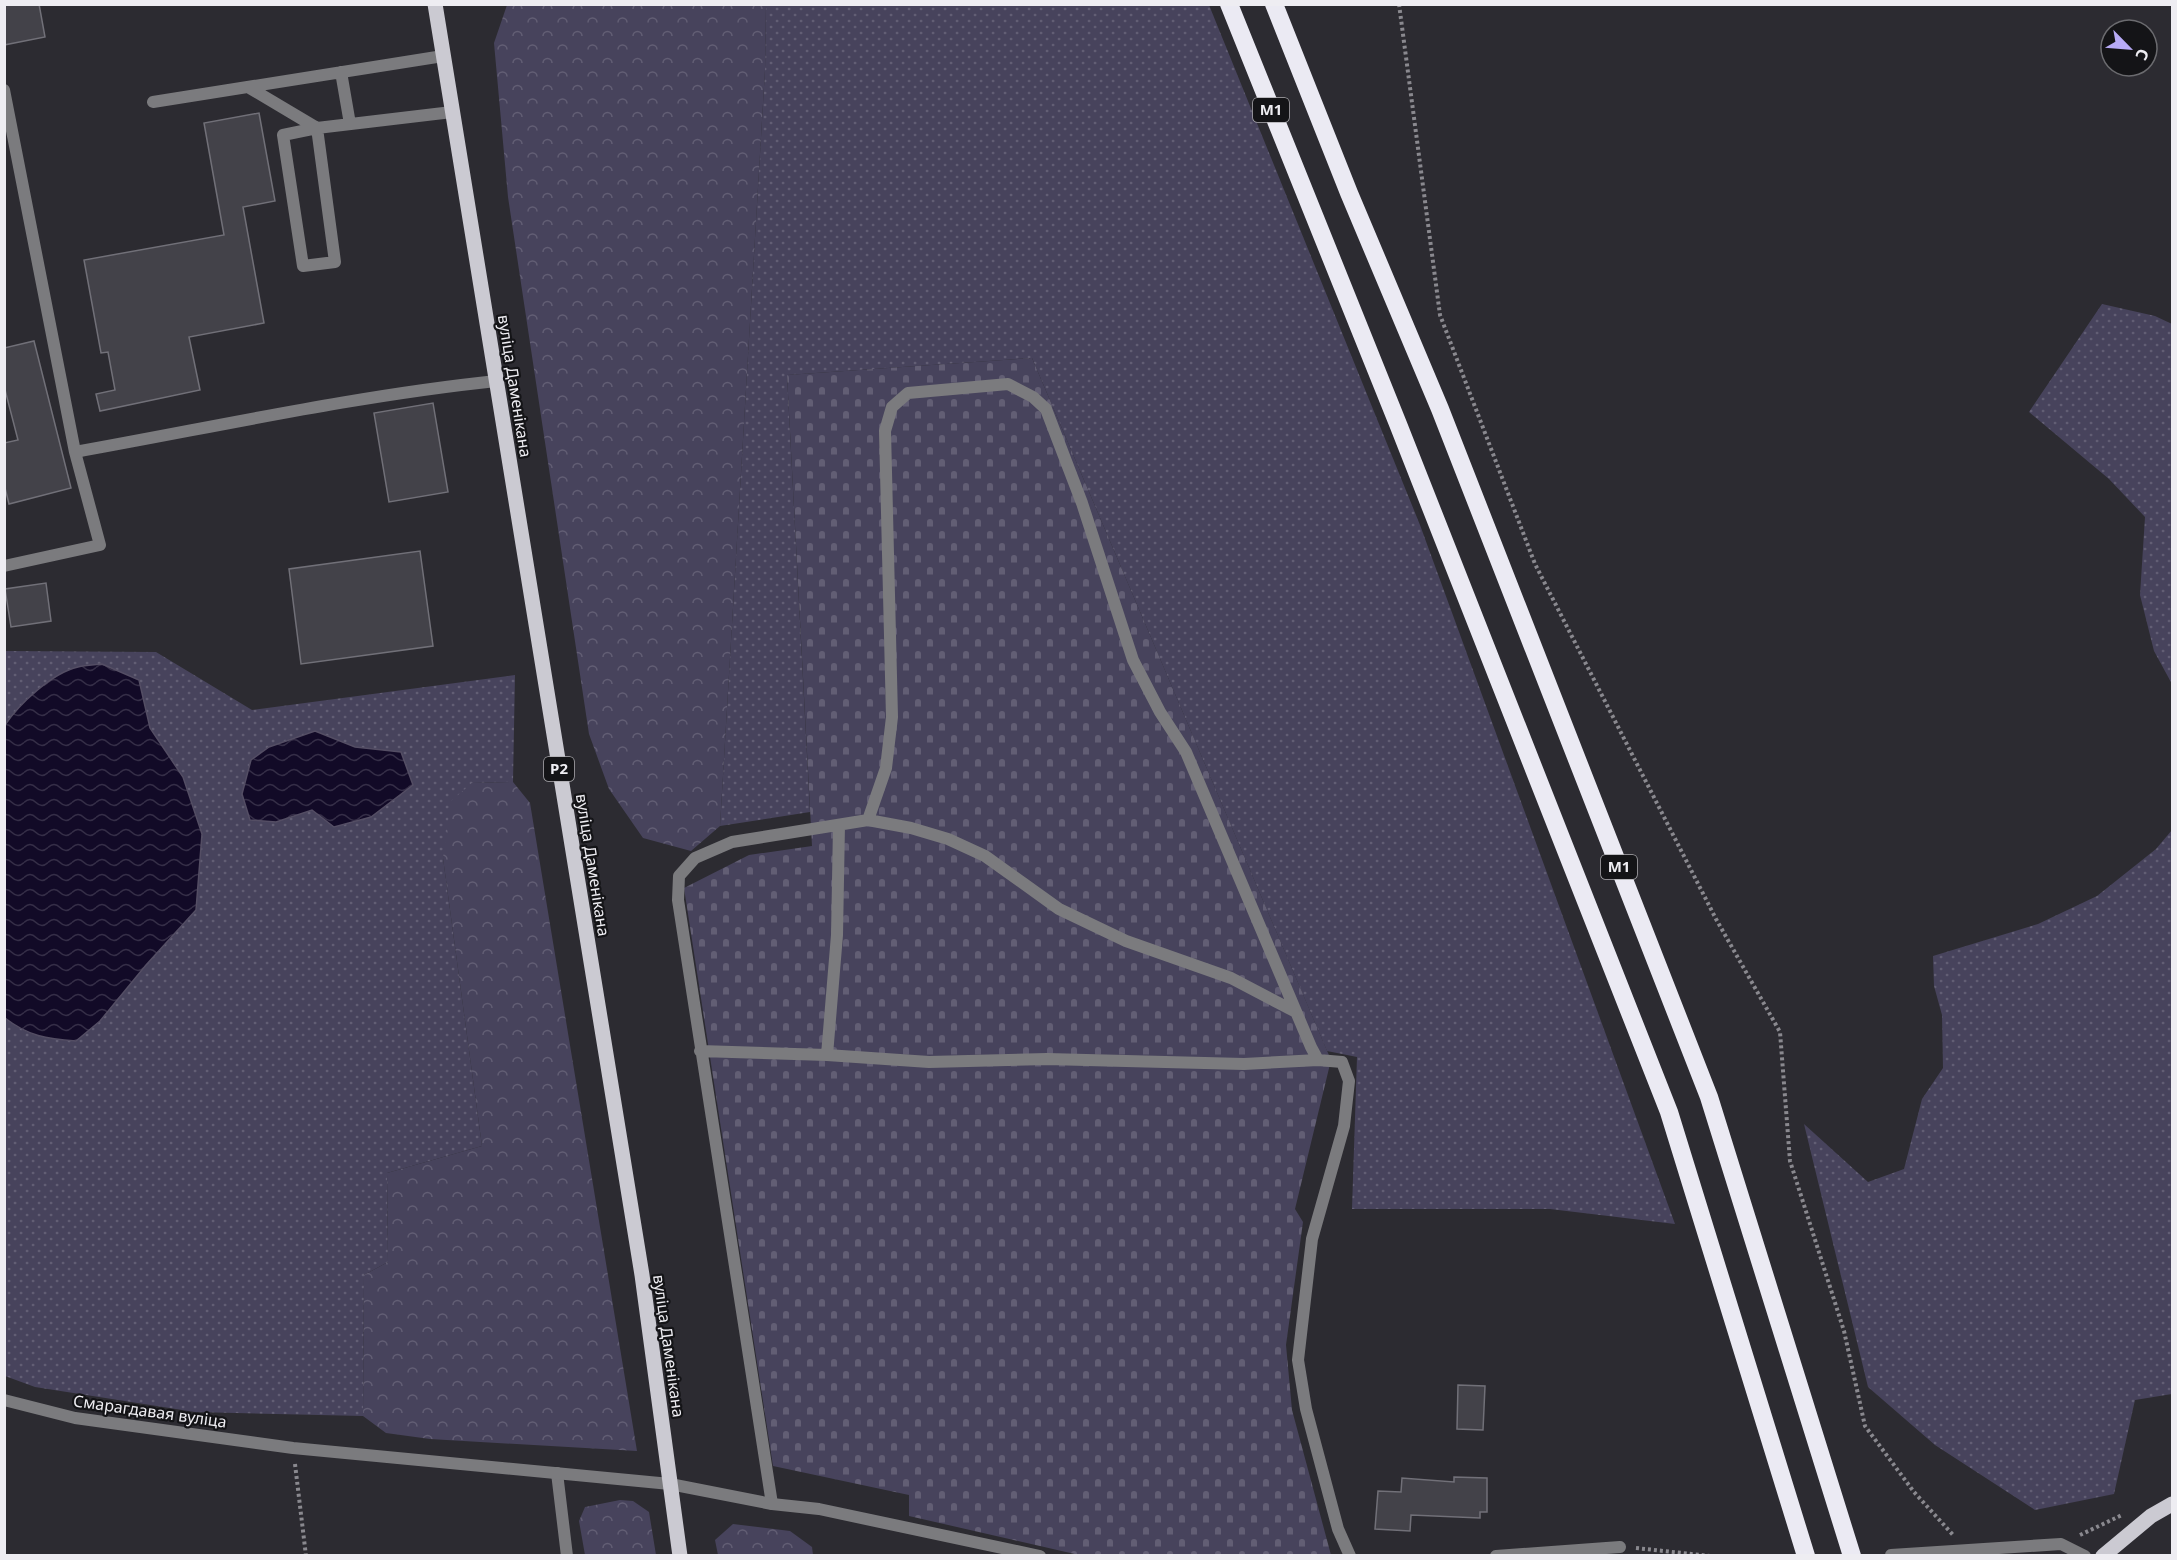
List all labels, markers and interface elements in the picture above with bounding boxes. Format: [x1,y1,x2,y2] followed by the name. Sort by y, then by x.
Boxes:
[2099,18,2159,78] north arrow
[2130,45,2155,64] text: С
[1253,98,1289,122] road number: М1
[493,313,537,459] street label: вуліца Даменікана
[544,757,574,781] road number: Р2
[571,792,615,938] street label: вуліца Даменікана
[1601,855,1637,879] road number: М1
[648,1273,690,1419] street label: вуліца Даменікана
[72,1389,228,1433] street label: Смарагдавая вуліца

